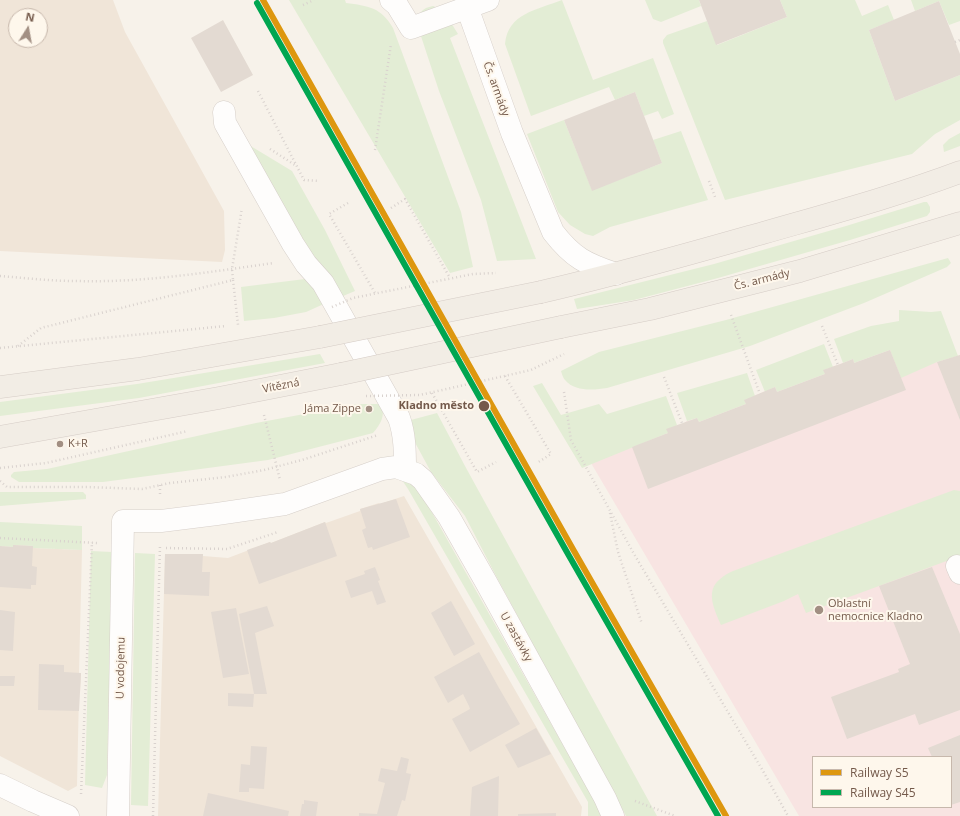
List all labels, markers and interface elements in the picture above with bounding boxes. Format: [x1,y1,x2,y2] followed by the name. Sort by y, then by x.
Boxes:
[8,8,48,48] north arrow
[24,8,36,25] text: N
[480,60,512,118] street label: Čs. armády
[733,267,791,293] street label: Čs. armády
[261,376,301,396] street label: Vítězná
[398,399,474,413] place label: Kladno město
[477,399,491,413] marker: Kladno město
[304,402,361,416] place label: Jáma Zippe
[364,404,374,414] marker: Jáma Zippe
[68,437,88,451] place label: K+R
[55,439,65,449] marker: K+R
[828,597,923,623] place label: Oblastní nemocnice Kladno
[813,604,825,616] marker: Oblastní nemocnice Kladno
[497,610,535,664] street label: U zastávky
[114,637,128,699] street label: U vodojemu
[812,756,952,808] legend
[850,764,909,781] text: Railway S5
[850,784,916,801] text: Railway S45

